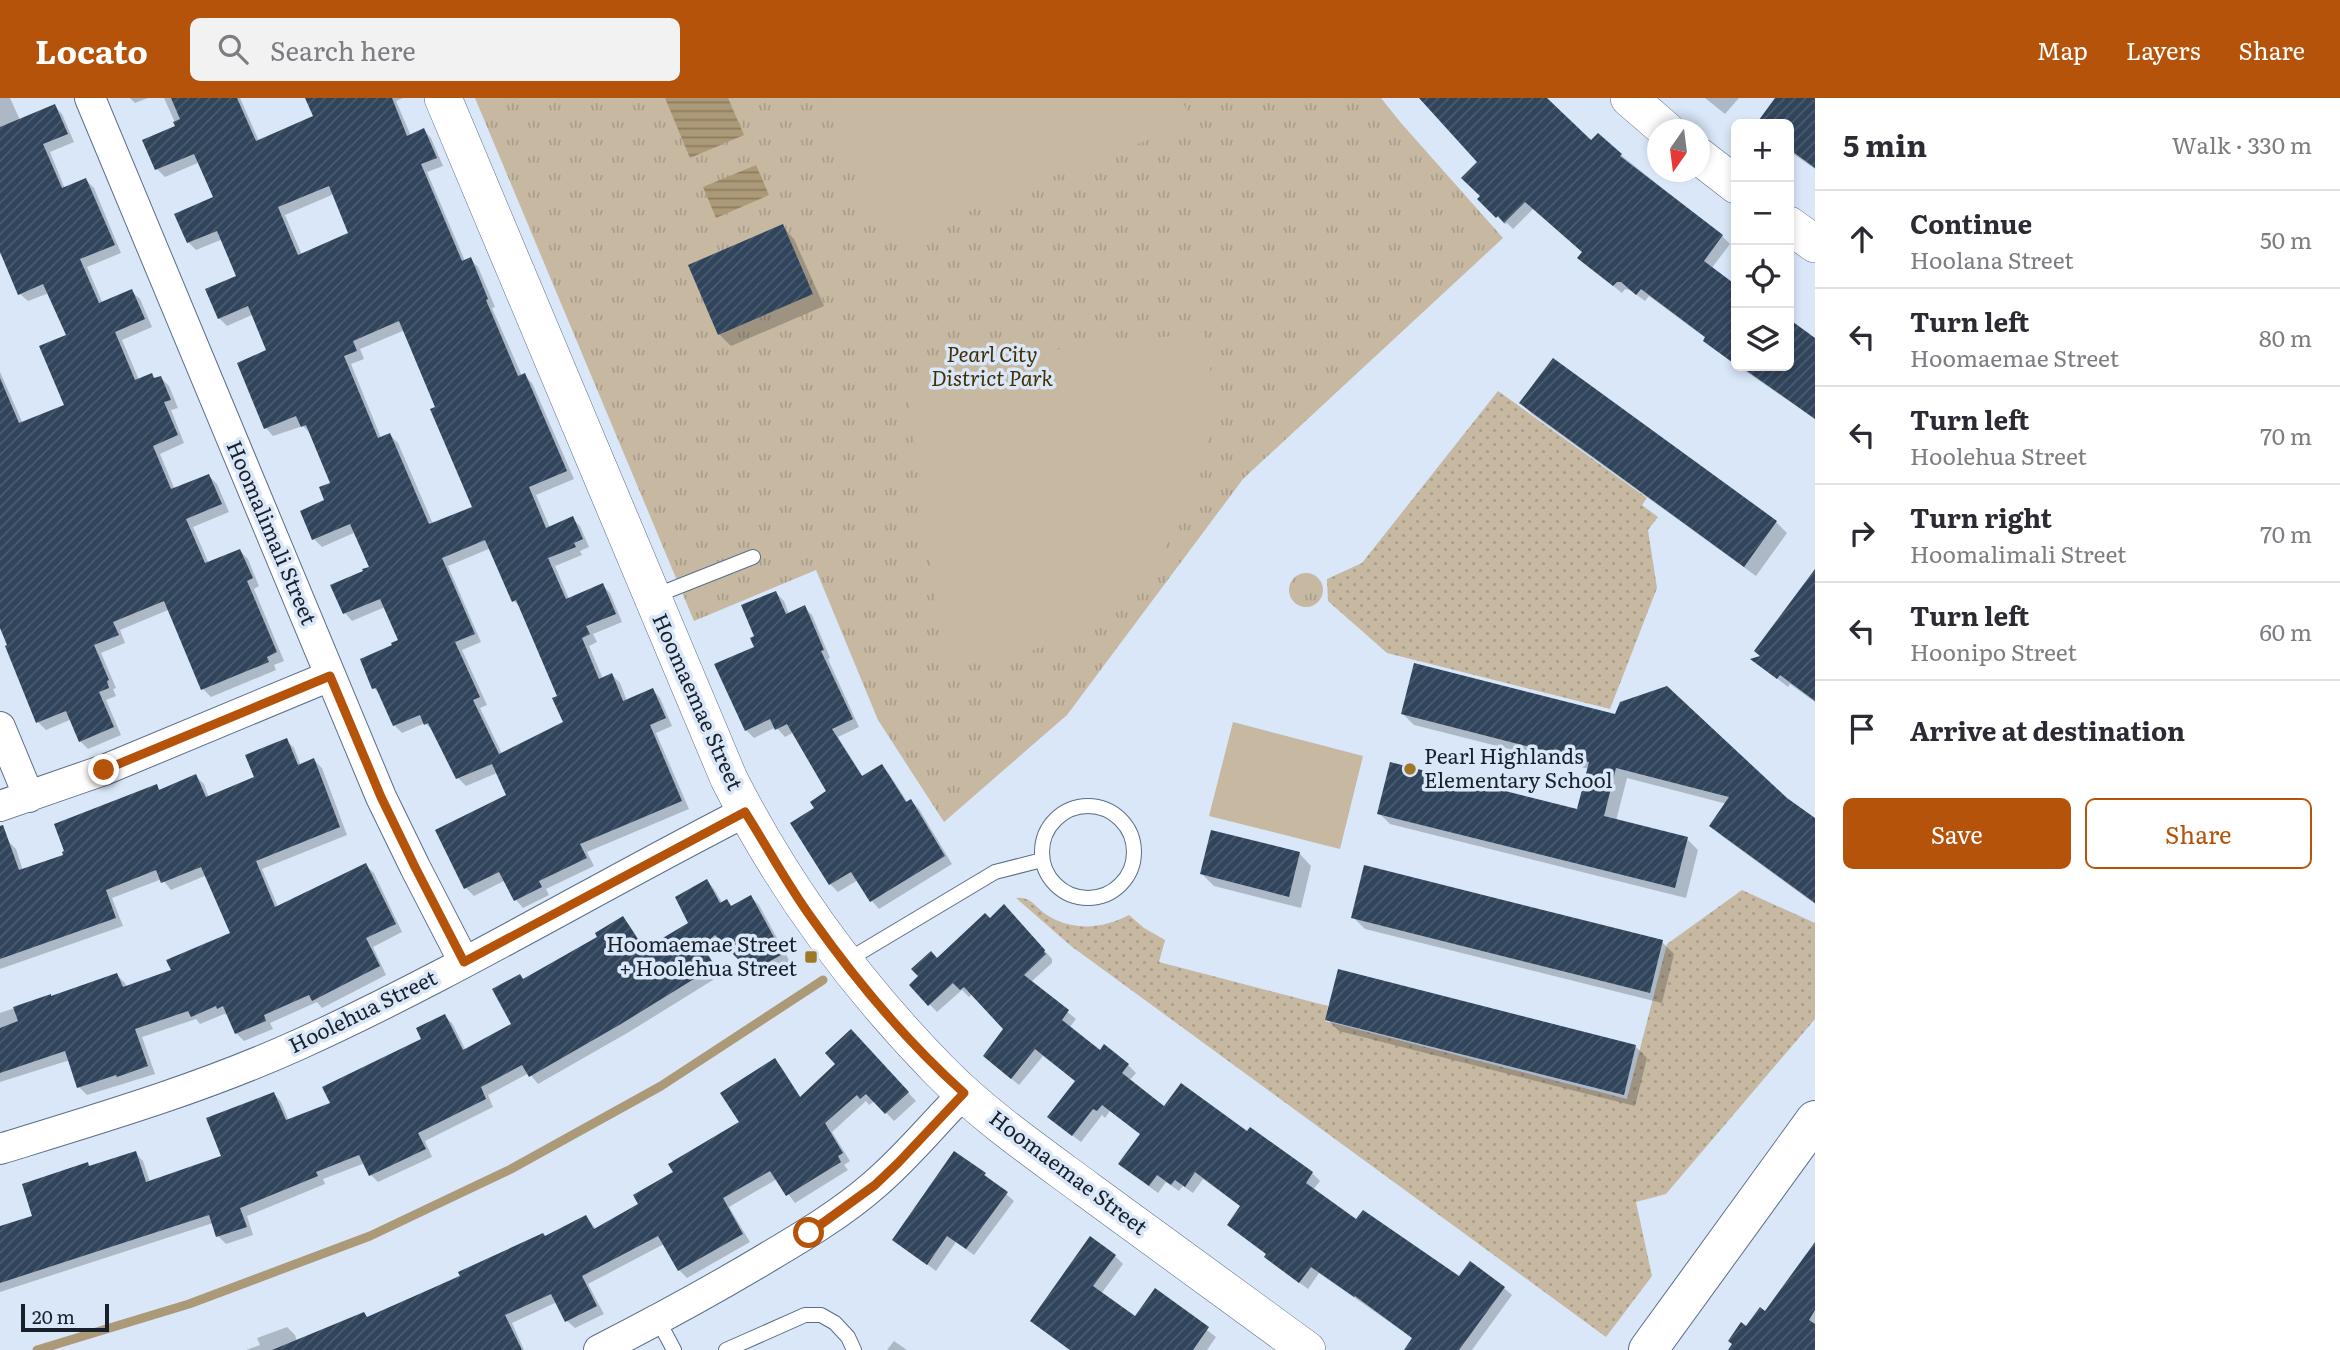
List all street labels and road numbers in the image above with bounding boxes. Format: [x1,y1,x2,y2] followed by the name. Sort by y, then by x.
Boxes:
[220,435,326,629] street label: Hoomalimali Street
[646,608,752,795] street label: Hoomaemae Street
[283,960,442,1059] street label: Hoolehua Street
[984,1101,1155,1241] street label: Hoomaemae Street

